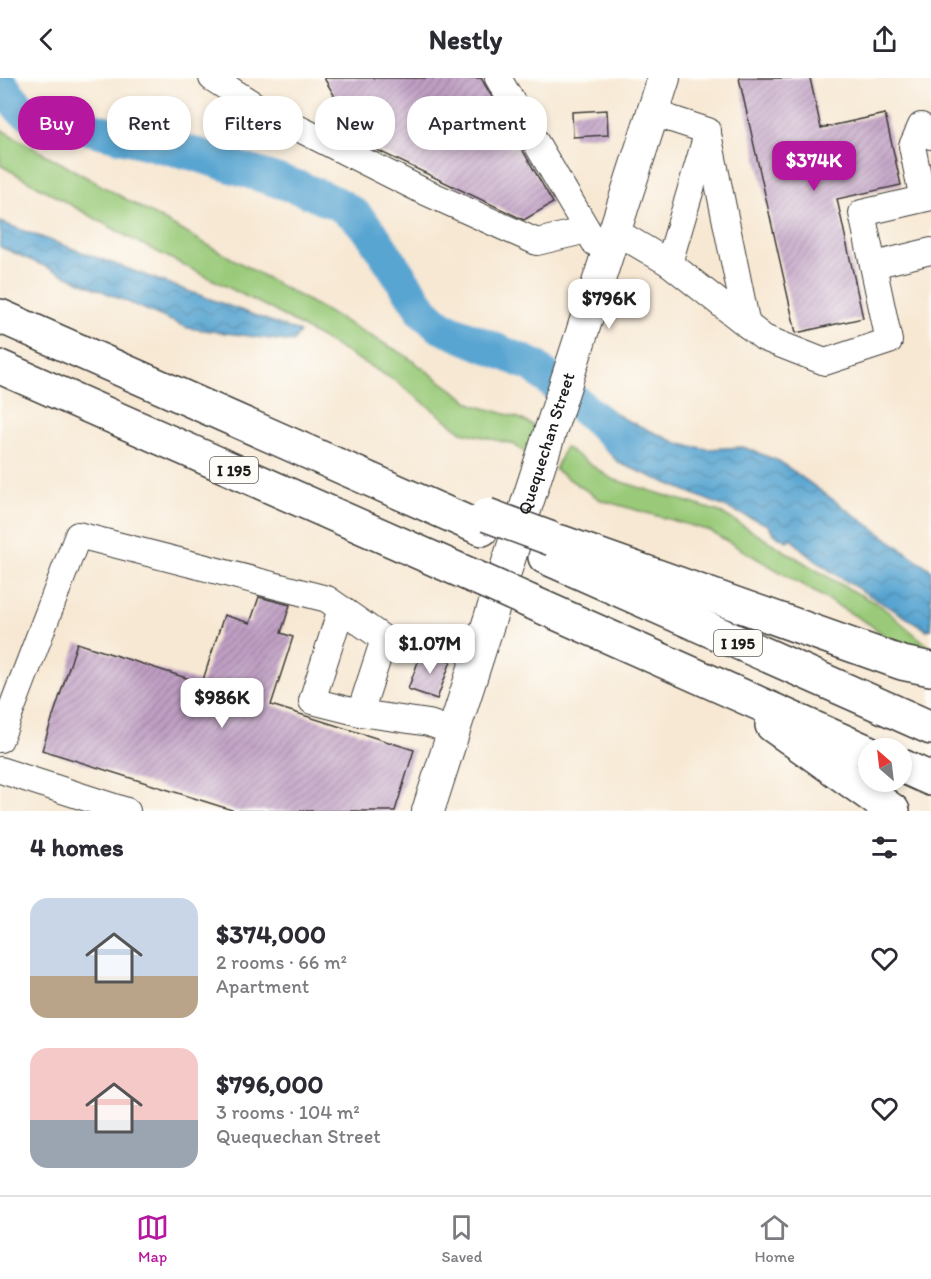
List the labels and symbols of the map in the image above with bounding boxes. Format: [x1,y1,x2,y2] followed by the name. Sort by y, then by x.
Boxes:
[772,141,856,192] pin: $374K
[567,279,651,330] pin: $796K
[513,369,580,518] street label: Quequechan Street
[210,457,258,483] road number: I 195
[381,624,479,675] pin: $1.07M
[714,630,762,656] road number: I 195
[180,678,264,729] pin: $986K
[858,738,912,792] north arrow

